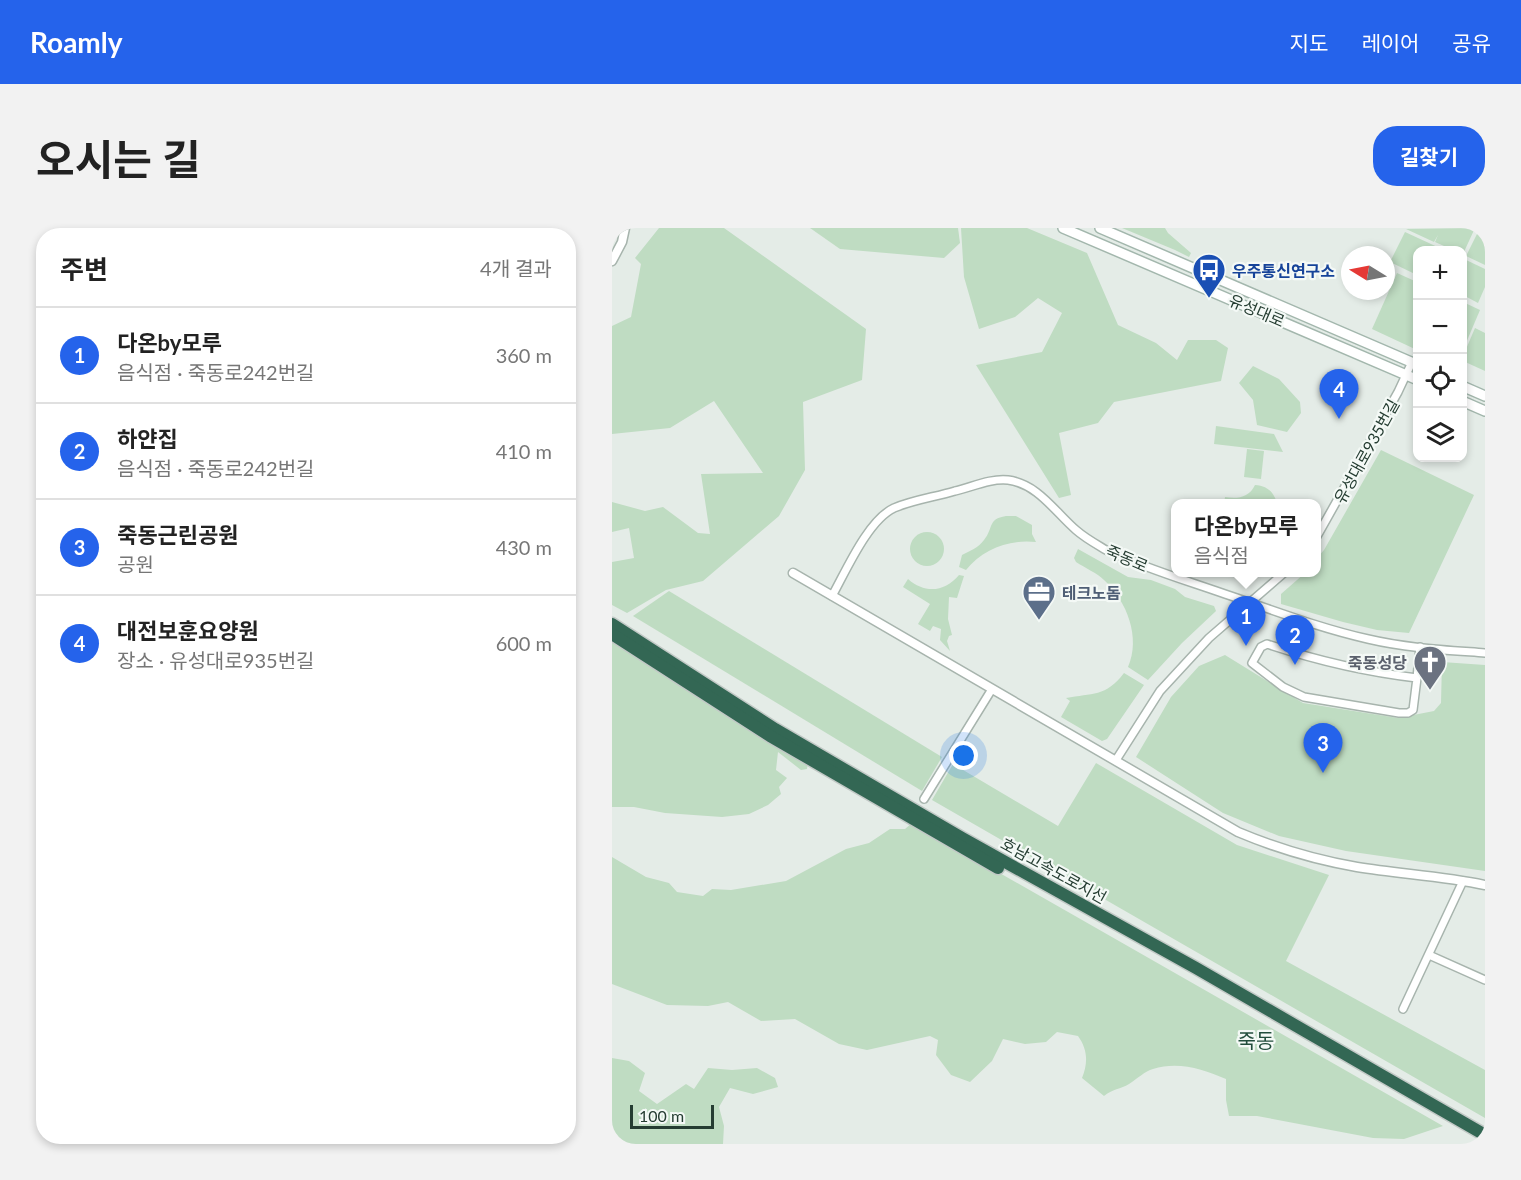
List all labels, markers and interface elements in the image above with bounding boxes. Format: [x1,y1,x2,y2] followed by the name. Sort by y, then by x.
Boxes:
[30,25,123,59] text: Roamly
[1290,30,1328,55] text: 지도
[1361,30,1419,55] text: 레이어
[1452,30,1491,55] text: 공유
[1373,126,1485,186] button: 길찾기
[36,134,201,184] text: 오시는 길
[1341,246,1395,300] north arrow
[1413,246,1467,462] map controls
[1413,246,1467,300] button: +
[1191,252,1227,299] bus stop icon: 우주통신연구소
[60,253,108,285] text: 주변
[480,256,552,280] text: 4개 결과
[1232,261,1335,280] place label: 우주통신연구소
[1226,290,1288,330] street label: 유성대로
[1413,300,1467,354] button: −
[117,329,222,356] text: 다온by모루
[74,343,85,367] text: 1
[496,343,552,367] text: 360 m
[1413,354,1467,408] button: locate
[117,360,314,384] text: 음식점 · 죽동로242번길
[1320,370,1358,419] pin: 4
[1330,396,1402,506] street label: 유성대로935번길
[1413,408,1467,462] button: layers
[117,425,178,452] text: 하얀집
[74,439,85,463] text: 2
[496,439,552,463] text: 410 m
[117,456,314,480] text: 음식점 · 죽동로242번길
[1171,499,1321,577] popup
[1194,512,1298,539] text: 다온by모루
[117,521,238,548] text: 죽동근린공원
[74,535,85,559] text: 3
[496,535,552,559] text: 430 m
[1103,541,1151,575] street label: 죽동로
[1194,543,1249,567] text: 음식점
[117,552,154,576] text: 공원
[1021,574,1057,621] office icon: 테크노돔
[1062,583,1121,602] place label: 테크노돔
[1226,596,1266,646] pin: 1
[1276,616,1314,665] pin: 2
[117,617,259,644] text: 대전보훈요양원
[74,631,85,655] text: 4
[496,631,552,655] text: 600 m
[1412,644,1448,691] church icon: 죽동성당
[117,648,314,672] text: 장소 · 유성대로935번길
[1348,653,1407,672] place label: 죽동성당
[1304,724,1342,773] pin: 3
[949,741,978,770] your location
[998,833,1110,907] street label: 호남고속도로지선
[1238,1028,1274,1052] district label: 죽동
[630,1102,714,1130] scale bar
[639,1106,684,1125] text: 100 m

